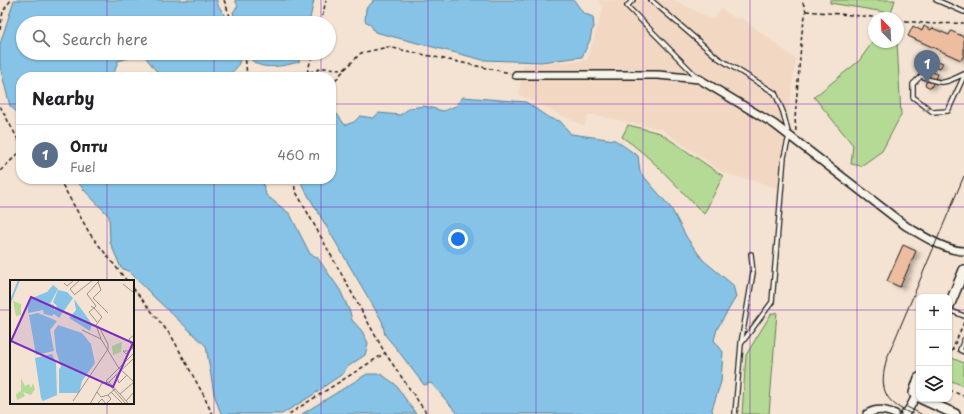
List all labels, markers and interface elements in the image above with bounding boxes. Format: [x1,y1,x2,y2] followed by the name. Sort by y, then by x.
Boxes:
[868,12,904,48] north arrow
[16,16,336,60] search box
[30,27,52,49] icon: search
[62,27,148,50] text: Search here
[914,50,940,83] pin: 1
[32,85,94,111] text: Nearby
[922,103,929,110] one-way arrow
[70,134,108,157] text: Опти
[42,145,48,164] text: 1
[277,145,320,164] text: 460 m
[70,157,96,176] text: Fuel
[448,229,468,249] your location
[10,280,134,404] inset map
[916,294,952,402] map controls
[916,294,952,330] button: +
[916,330,952,366] button: −
[916,366,952,402] button: layers

